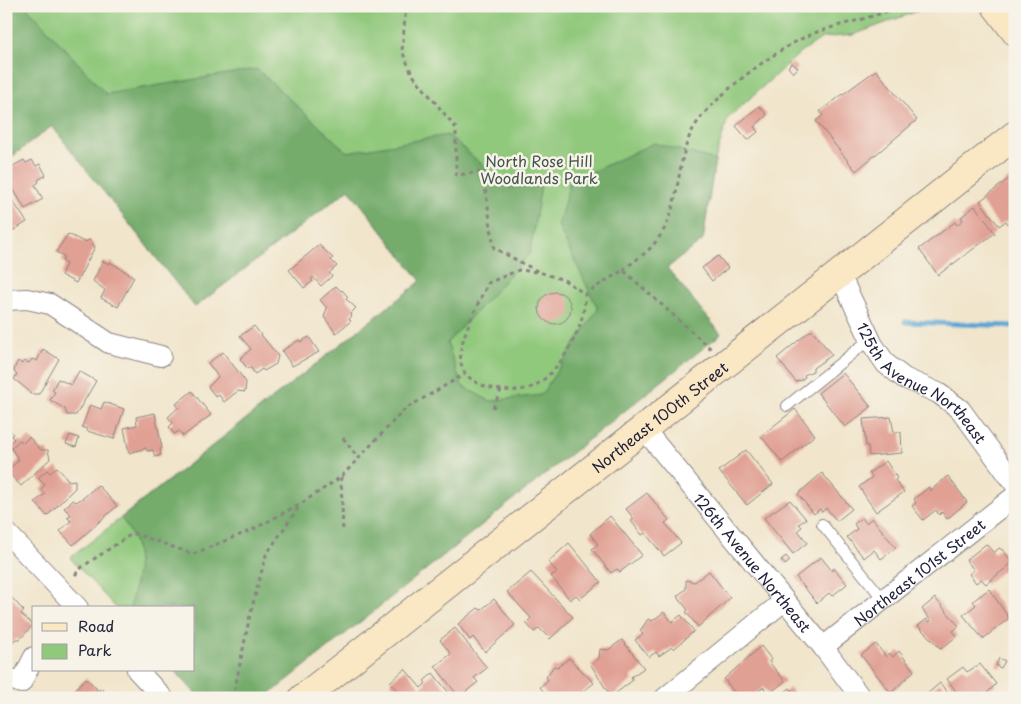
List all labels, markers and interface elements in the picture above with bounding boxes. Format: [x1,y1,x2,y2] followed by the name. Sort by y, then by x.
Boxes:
[480,149,598,189] park label: North Rose Hill Woodlands Park
[852,318,993,448] street label: 125th Avenue Northeast
[586,355,732,478] street label: Northeast 100th Street
[689,487,817,637] street label: 126th Avenue Northeast
[848,512,990,631] street label: Northeast 101st Street
[32,606,195,672] legend
[78,614,114,637] text: Road
[78,638,112,661] text: Park

